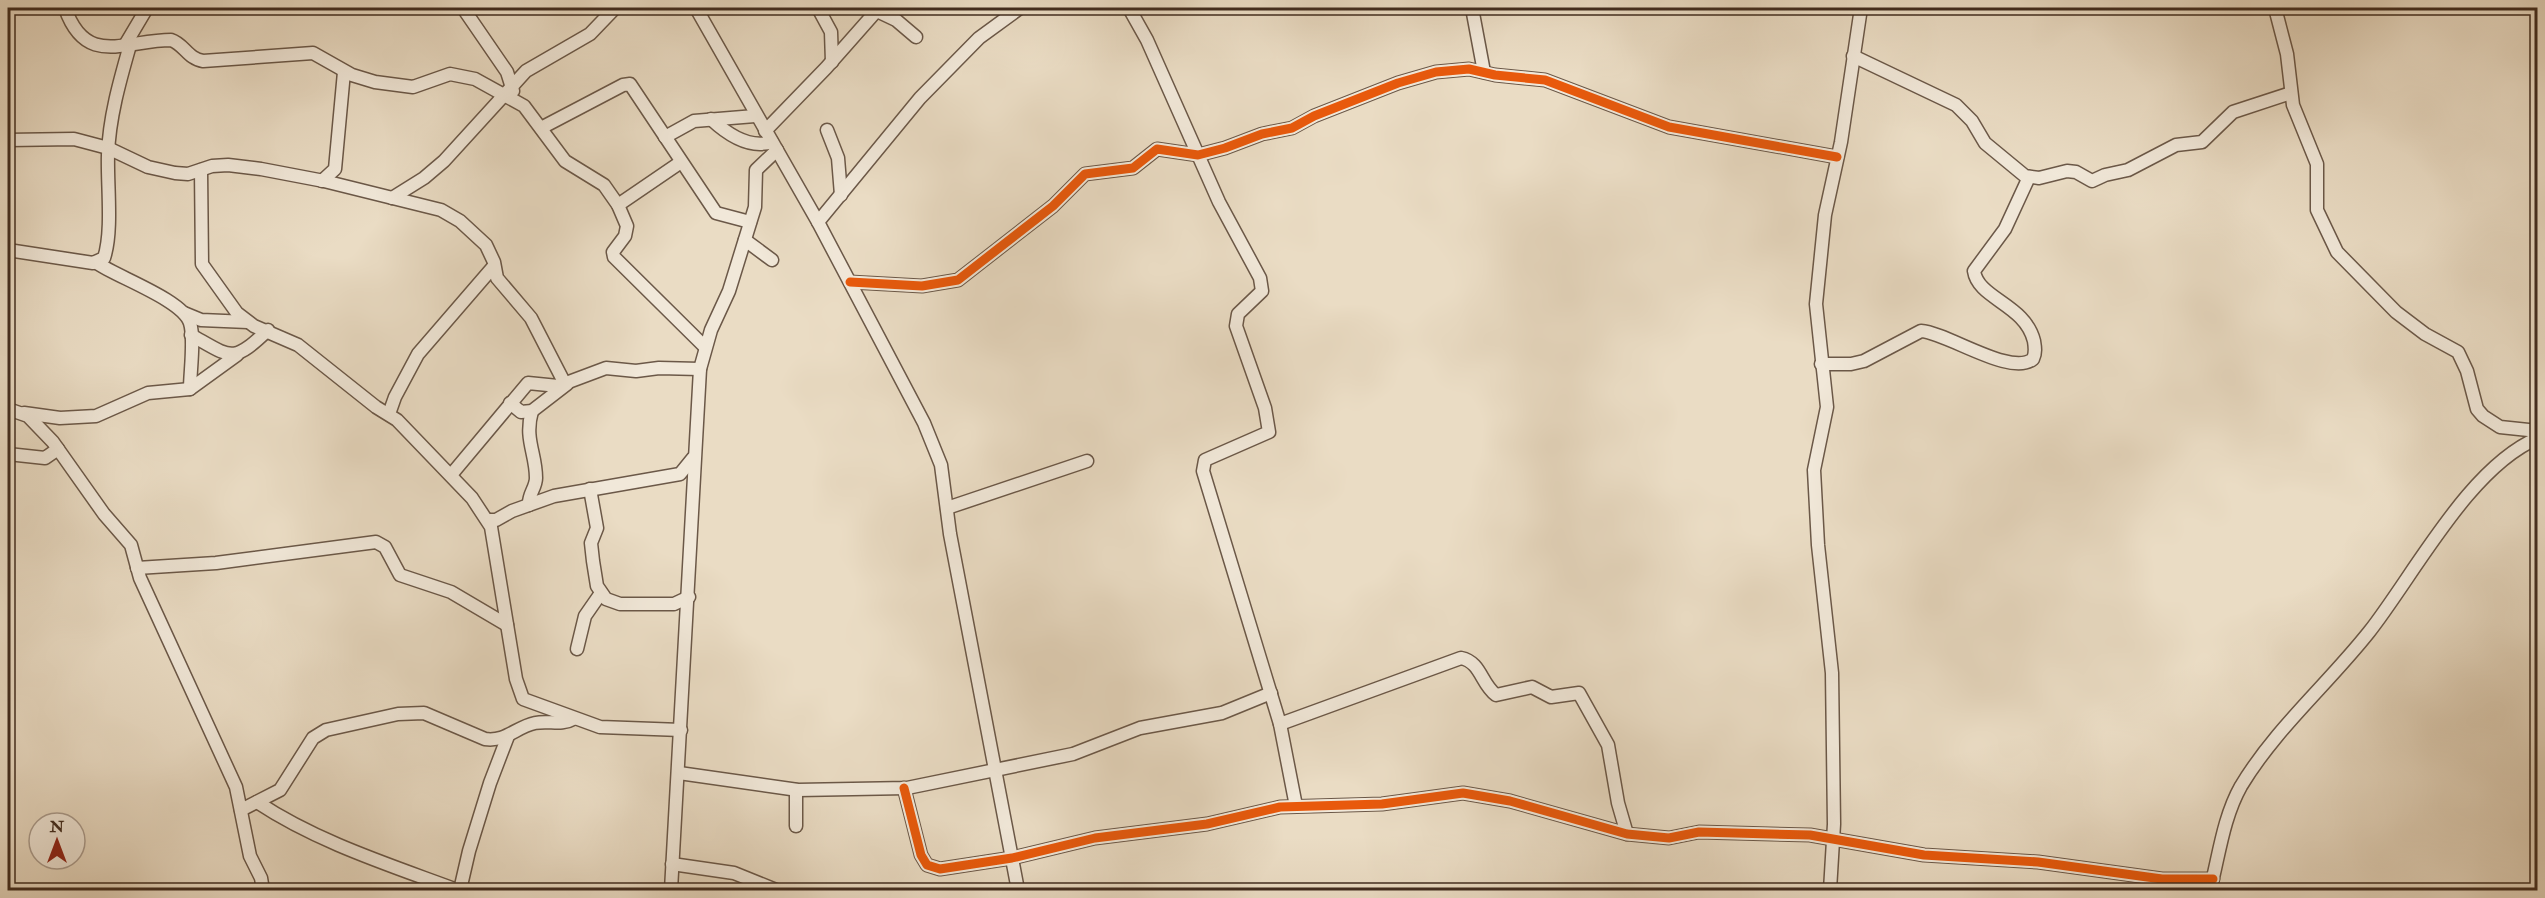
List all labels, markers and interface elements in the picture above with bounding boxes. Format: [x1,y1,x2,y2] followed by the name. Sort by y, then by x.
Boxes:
[27,811,87,871] north arrow
[49,817,65,837] text: N

